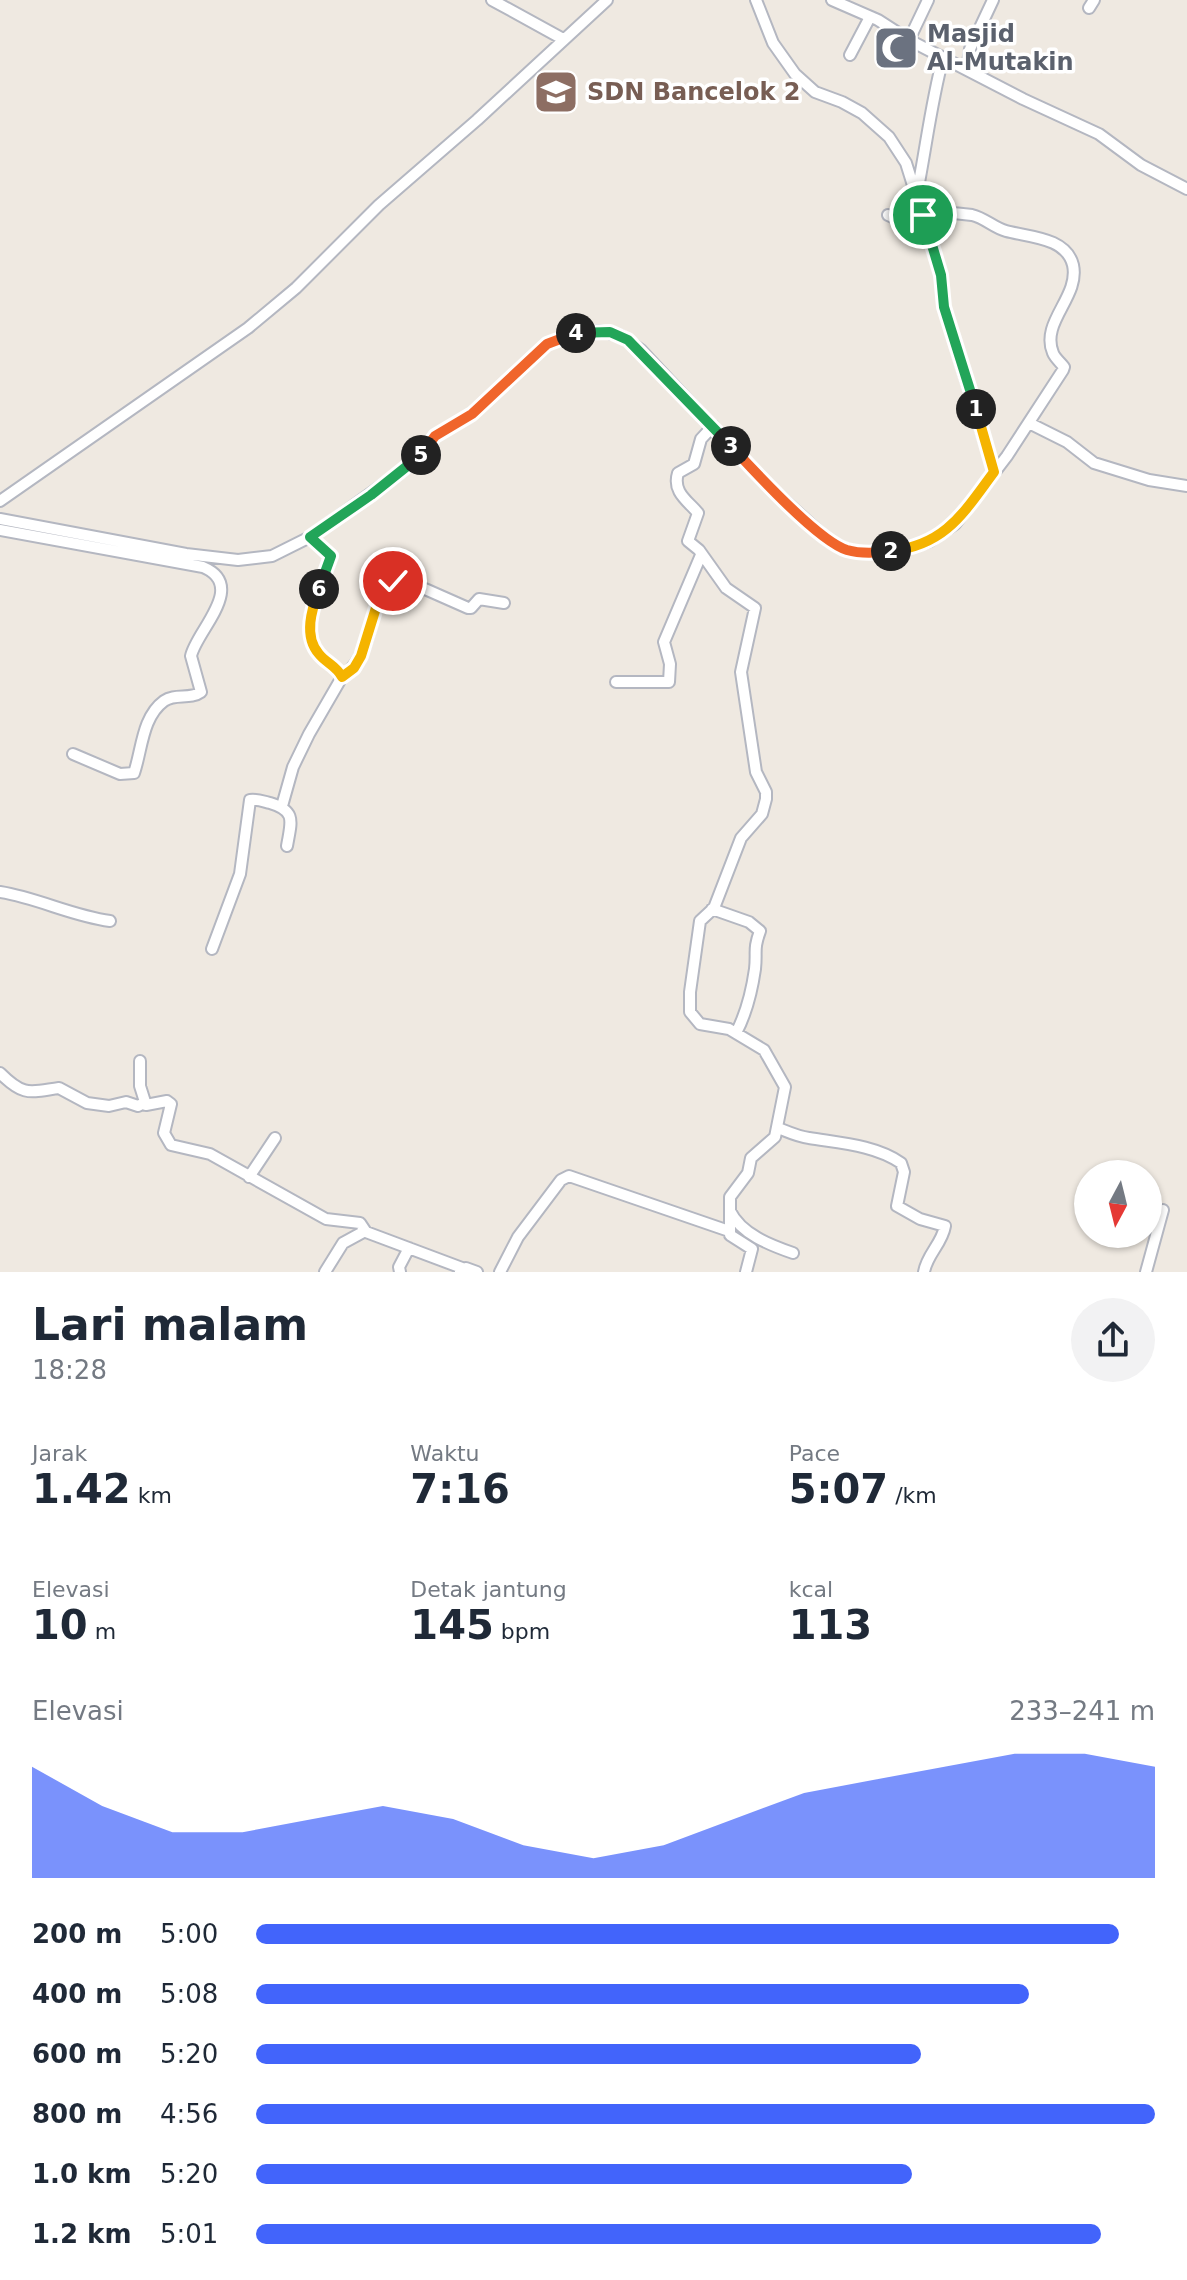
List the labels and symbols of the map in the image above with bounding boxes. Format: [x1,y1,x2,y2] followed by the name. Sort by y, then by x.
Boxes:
[927,20,1074,76] place label: Masjid Al-Mutakin
[872,24,920,72] mosque icon: Masjid Al-Mutakin
[532,68,580,116] school or university icon: SDN Bancelok 2
[587,78,800,106] place label: SDN Bancelok 2
[889,181,957,249] pin
[556,313,596,353] pin: 4
[956,389,996,429] pin: 1
[711,426,751,466] pin: 3
[401,435,441,475] pin: 5
[871,531,911,571] pin: 2
[359,547,427,615] pin
[299,569,339,609] pin: 6
[1074,1160,1162,1248] north arrow

